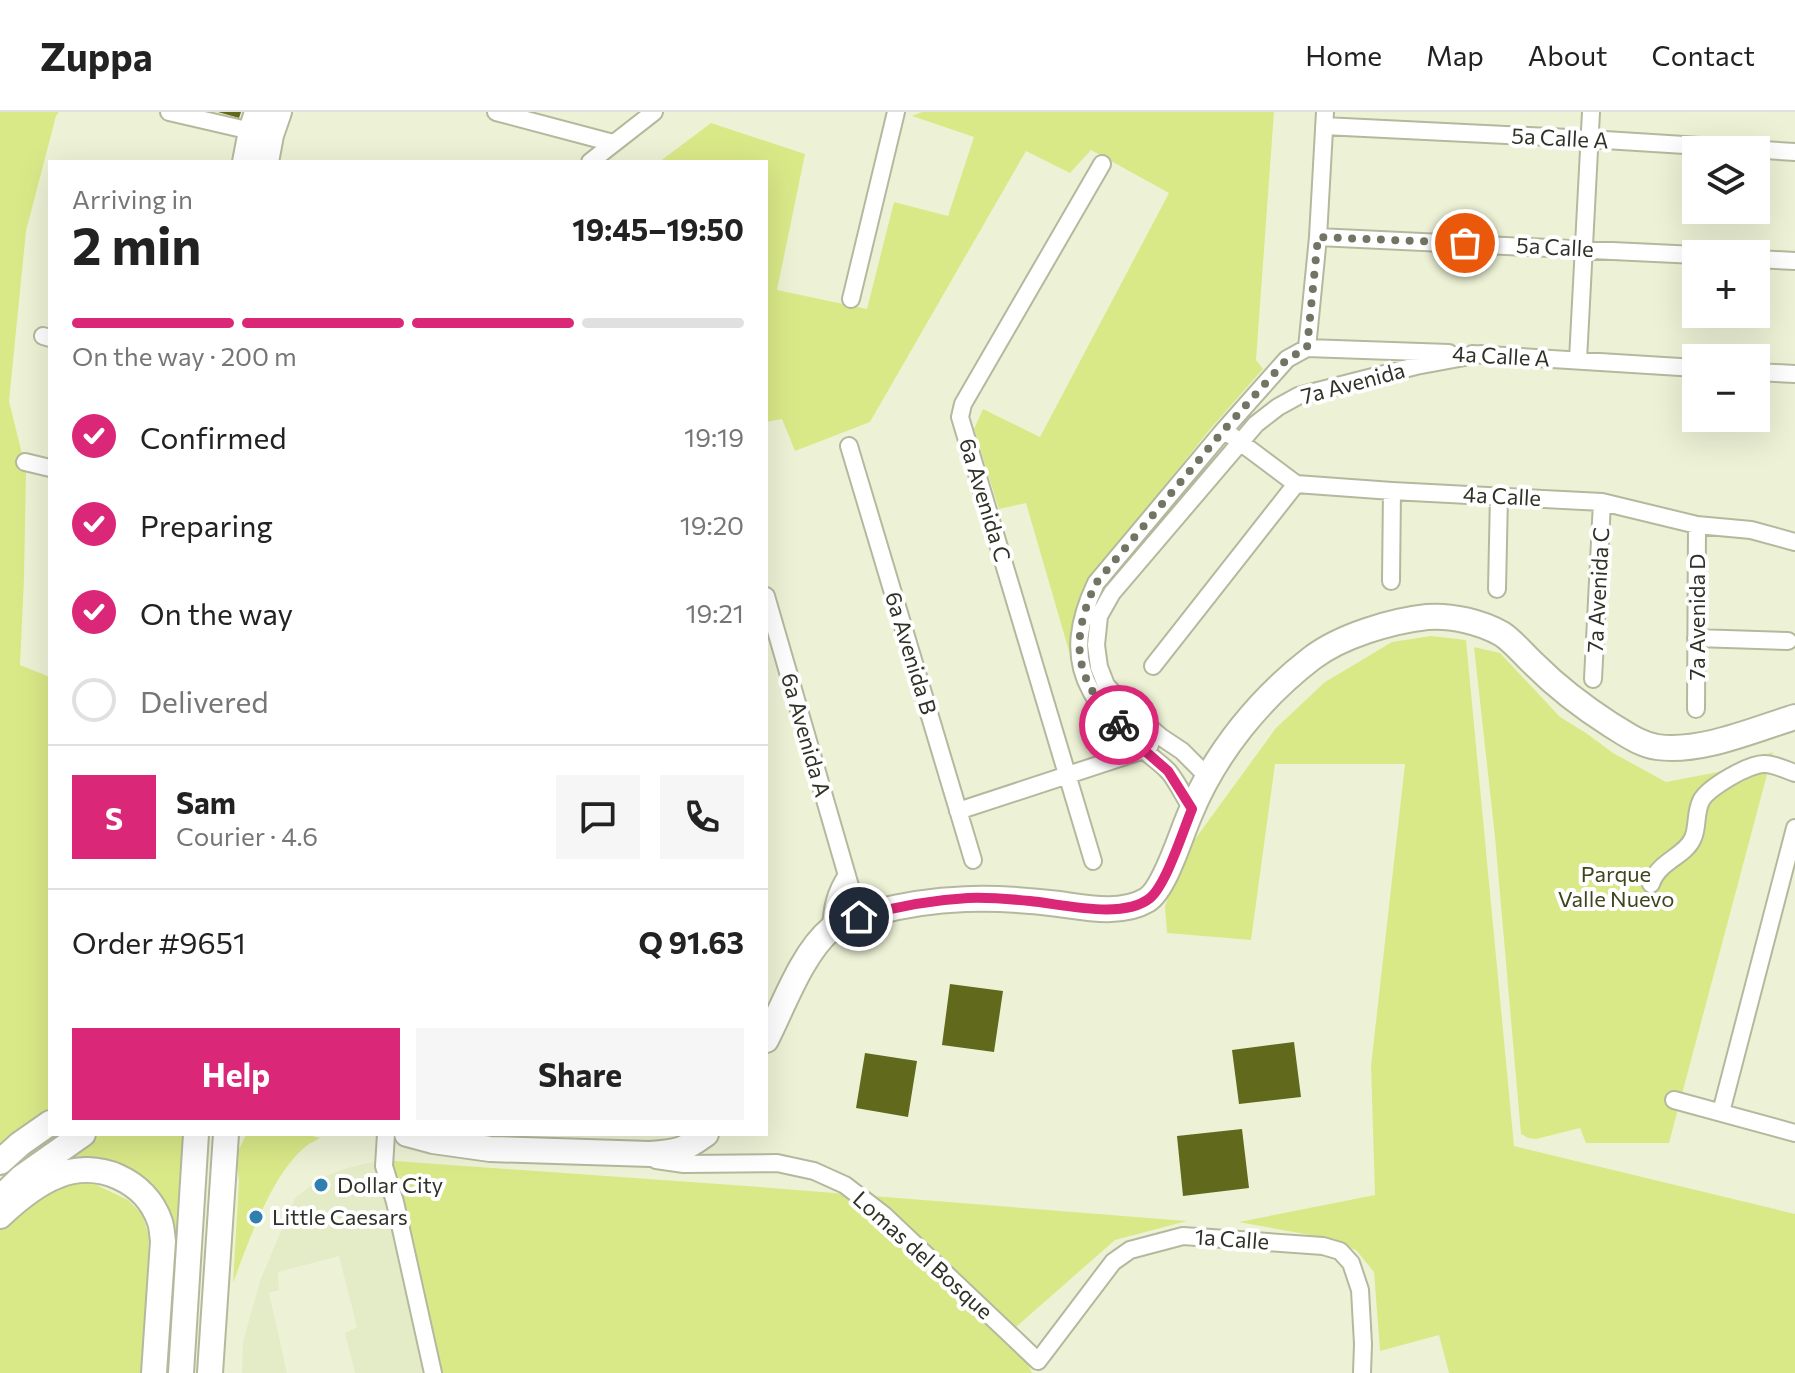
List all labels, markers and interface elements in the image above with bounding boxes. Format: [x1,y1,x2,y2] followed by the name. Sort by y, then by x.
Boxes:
[40,32,153,79] text: Zuppa
[1305,38,1382,72] text: Home
[1426,38,1484,72] text: Map
[1528,38,1608,72] text: About
[1652,38,1755,72] text: Contact
[1511,121,1609,154] street label: 5a Calle A
[1682,136,1770,432] map controls
[1682,136,1770,224] button: layers
[72,183,193,214] text: Arriving in
[1431,209,1499,277] pin
[572,210,744,247] text: 19:45–19:50
[72,212,201,276] text: 2 min
[1443,221,1487,265] icon: bag
[1516,231,1595,262] street label: 5a Calle
[1682,240,1770,328] button: +
[1452,339,1551,372] street label: 4a Calle A
[72,340,297,371] text: On the way · 200 m
[1682,344,1770,432] button: −
[1298,356,1408,409] street label: 7a Avenida
[72,414,116,458] icon: check
[140,418,287,455] text: Confirmed
[684,421,744,452] text: 19:19
[954,435,1017,565] street label: 6a Avenida C
[1462,480,1542,511] street label: 4a Calle
[72,502,116,546] icon: check
[140,506,273,543] text: Preparing
[680,509,744,540] text: 19:20
[1581,527,1614,653] street label: 7a Avenida C
[1683,554,1710,680] street label: 7a Avenida D
[880,588,943,717] street label: 6a Avenida B
[72,590,116,634] icon: check
[140,594,293,631] text: On the way
[685,597,744,628] text: 19:21
[776,670,837,800] street label: 6a Avenida A
[140,682,269,719] text: Delivered
[1079,685,1159,765] courier
[1097,703,1141,747] icon: bike
[556,775,640,859] button: chat
[660,775,744,859] button: phone
[176,783,236,820] text: Sam
[105,799,123,836] text: S
[176,820,318,851] text: Courier · 4.6
[1558,860,1674,912] park label: Parque Valle Nuevo
[825,883,893,951] pin
[837,895,881,939] icon: home
[72,923,246,960] text: Order #9651
[638,923,744,960] text: Q 91.63
[72,1028,400,1120] button: Help
[416,1028,744,1120] button: Share
[337,1171,443,1198] place label: Dollar City
[312,1176,330,1194] marker: Dollar City
[848,1185,999,1324] street label: Lomas del Bosque
[272,1203,408,1230] place label: Little Caesars
[247,1208,265,1226] marker: Little Caesars
[1194,1222,1270,1255] street label: 1a Calle

